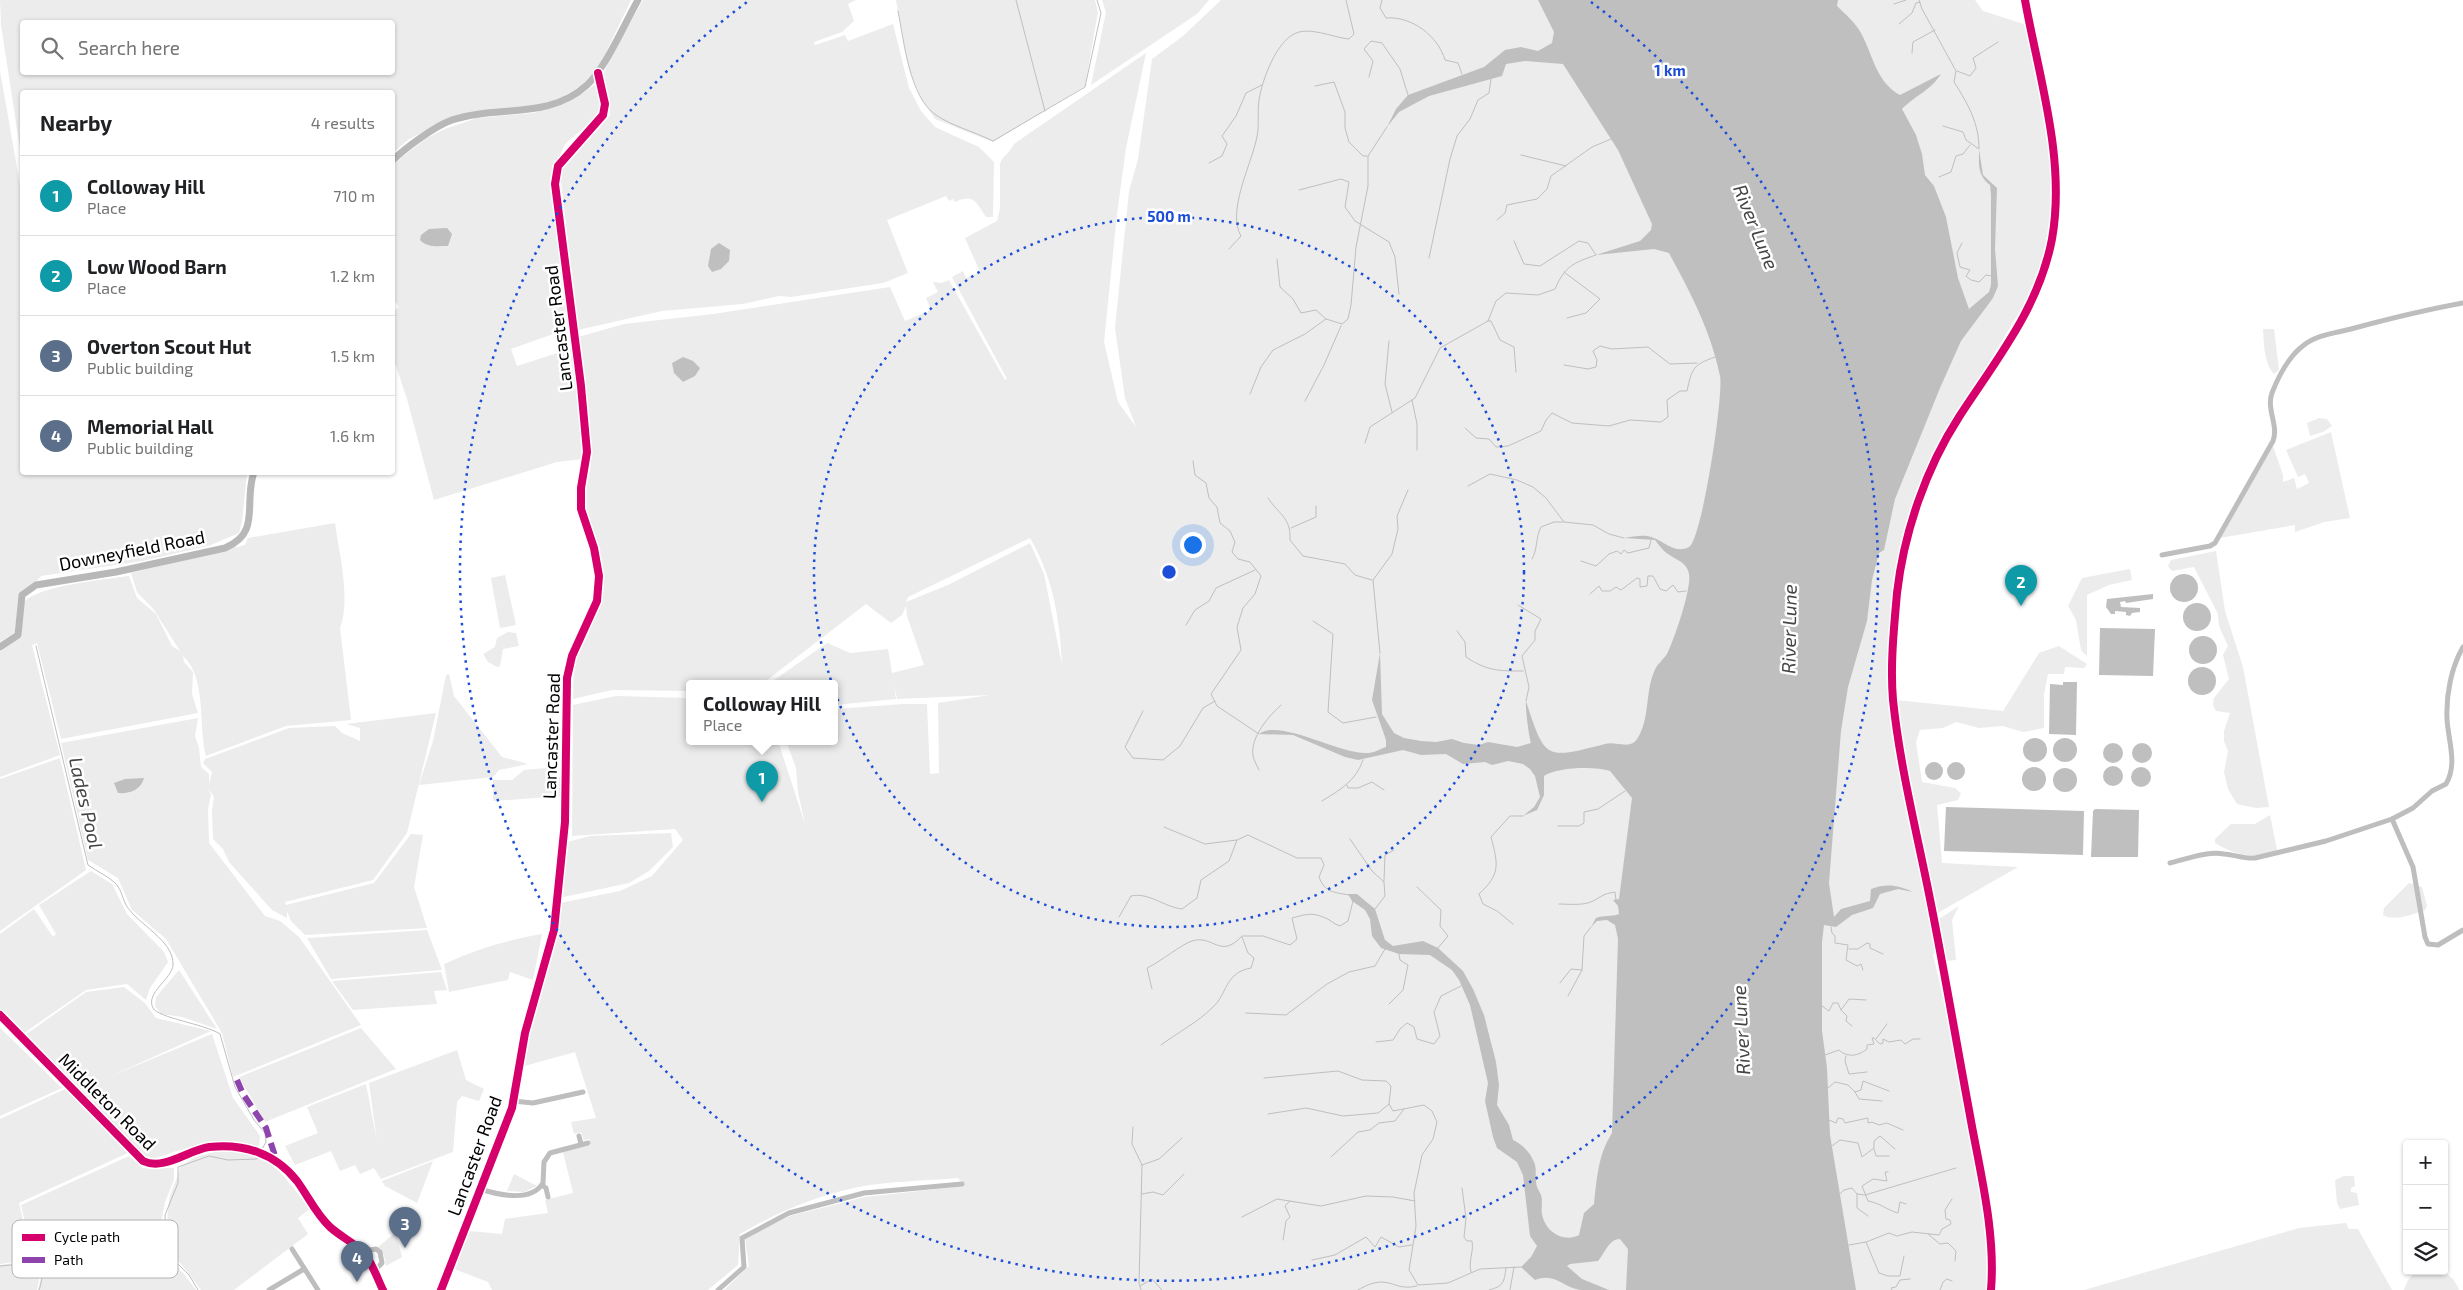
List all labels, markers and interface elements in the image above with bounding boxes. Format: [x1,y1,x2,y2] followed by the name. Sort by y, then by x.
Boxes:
[20,20,395,75] search box
[38,34,66,62] icon: search
[78,36,180,59] text: Search here
[1654,61,1686,79] text: 1 km
[40,110,112,135] text: Nearby
[311,113,375,132] text: 4 results
[87,175,205,198] text: Colloway Hill
[1729,181,1784,273] water label: River Lune
[53,186,59,205] text: 1
[333,186,375,205] text: 710 m
[87,198,126,217] text: Place
[1147,207,1191,225] text: 500 m
[87,255,227,278] text: Low Wood Barn
[539,264,577,392] street label: Lancaster Road
[51,266,61,285] text: 2
[330,266,375,285] text: 1.2 km
[87,278,126,297] text: Place
[87,335,251,358] text: Overton Scout Hut
[51,346,61,365] text: 3
[331,346,375,365] text: 1.5 km
[87,358,193,377] text: Public building
[87,415,214,438] text: Memorial Hall
[51,426,61,445] text: 4
[330,426,375,445] text: 1.6 km
[87,438,193,457] text: Public building
[57,525,207,575] street label: Downeyfield Road
[1180,532,1206,558] your location
[1160,563,1178,581] centre of rings
[2005,565,2037,606] pin: 2
[1776,584,1801,674] water label: River Lune
[538,672,564,799] street label: Lancaster Road
[686,680,838,745] popup
[703,692,821,715] text: Colloway Hill
[703,715,742,734] text: Place
[65,755,108,851] water label: Lades Pool
[746,761,778,802] pin: 1
[1727,985,1754,1075] water label: River Lune
[54,1048,161,1155] street label: Middleton Road
[442,1093,506,1219] street label: Lancaster Road
[2403,1140,2448,1275] map controls
[2403,1140,2448,1185] button: +
[2403,1185,2448,1230] button: −
[389,1207,421,1248] pin: 3
[12,1220,178,1278] legend
[54,1228,120,1245] text: Cycle path
[2403,1230,2448,1275] button: layers
[341,1241,373,1282] pin: 4
[54,1251,83,1268] text: Path

